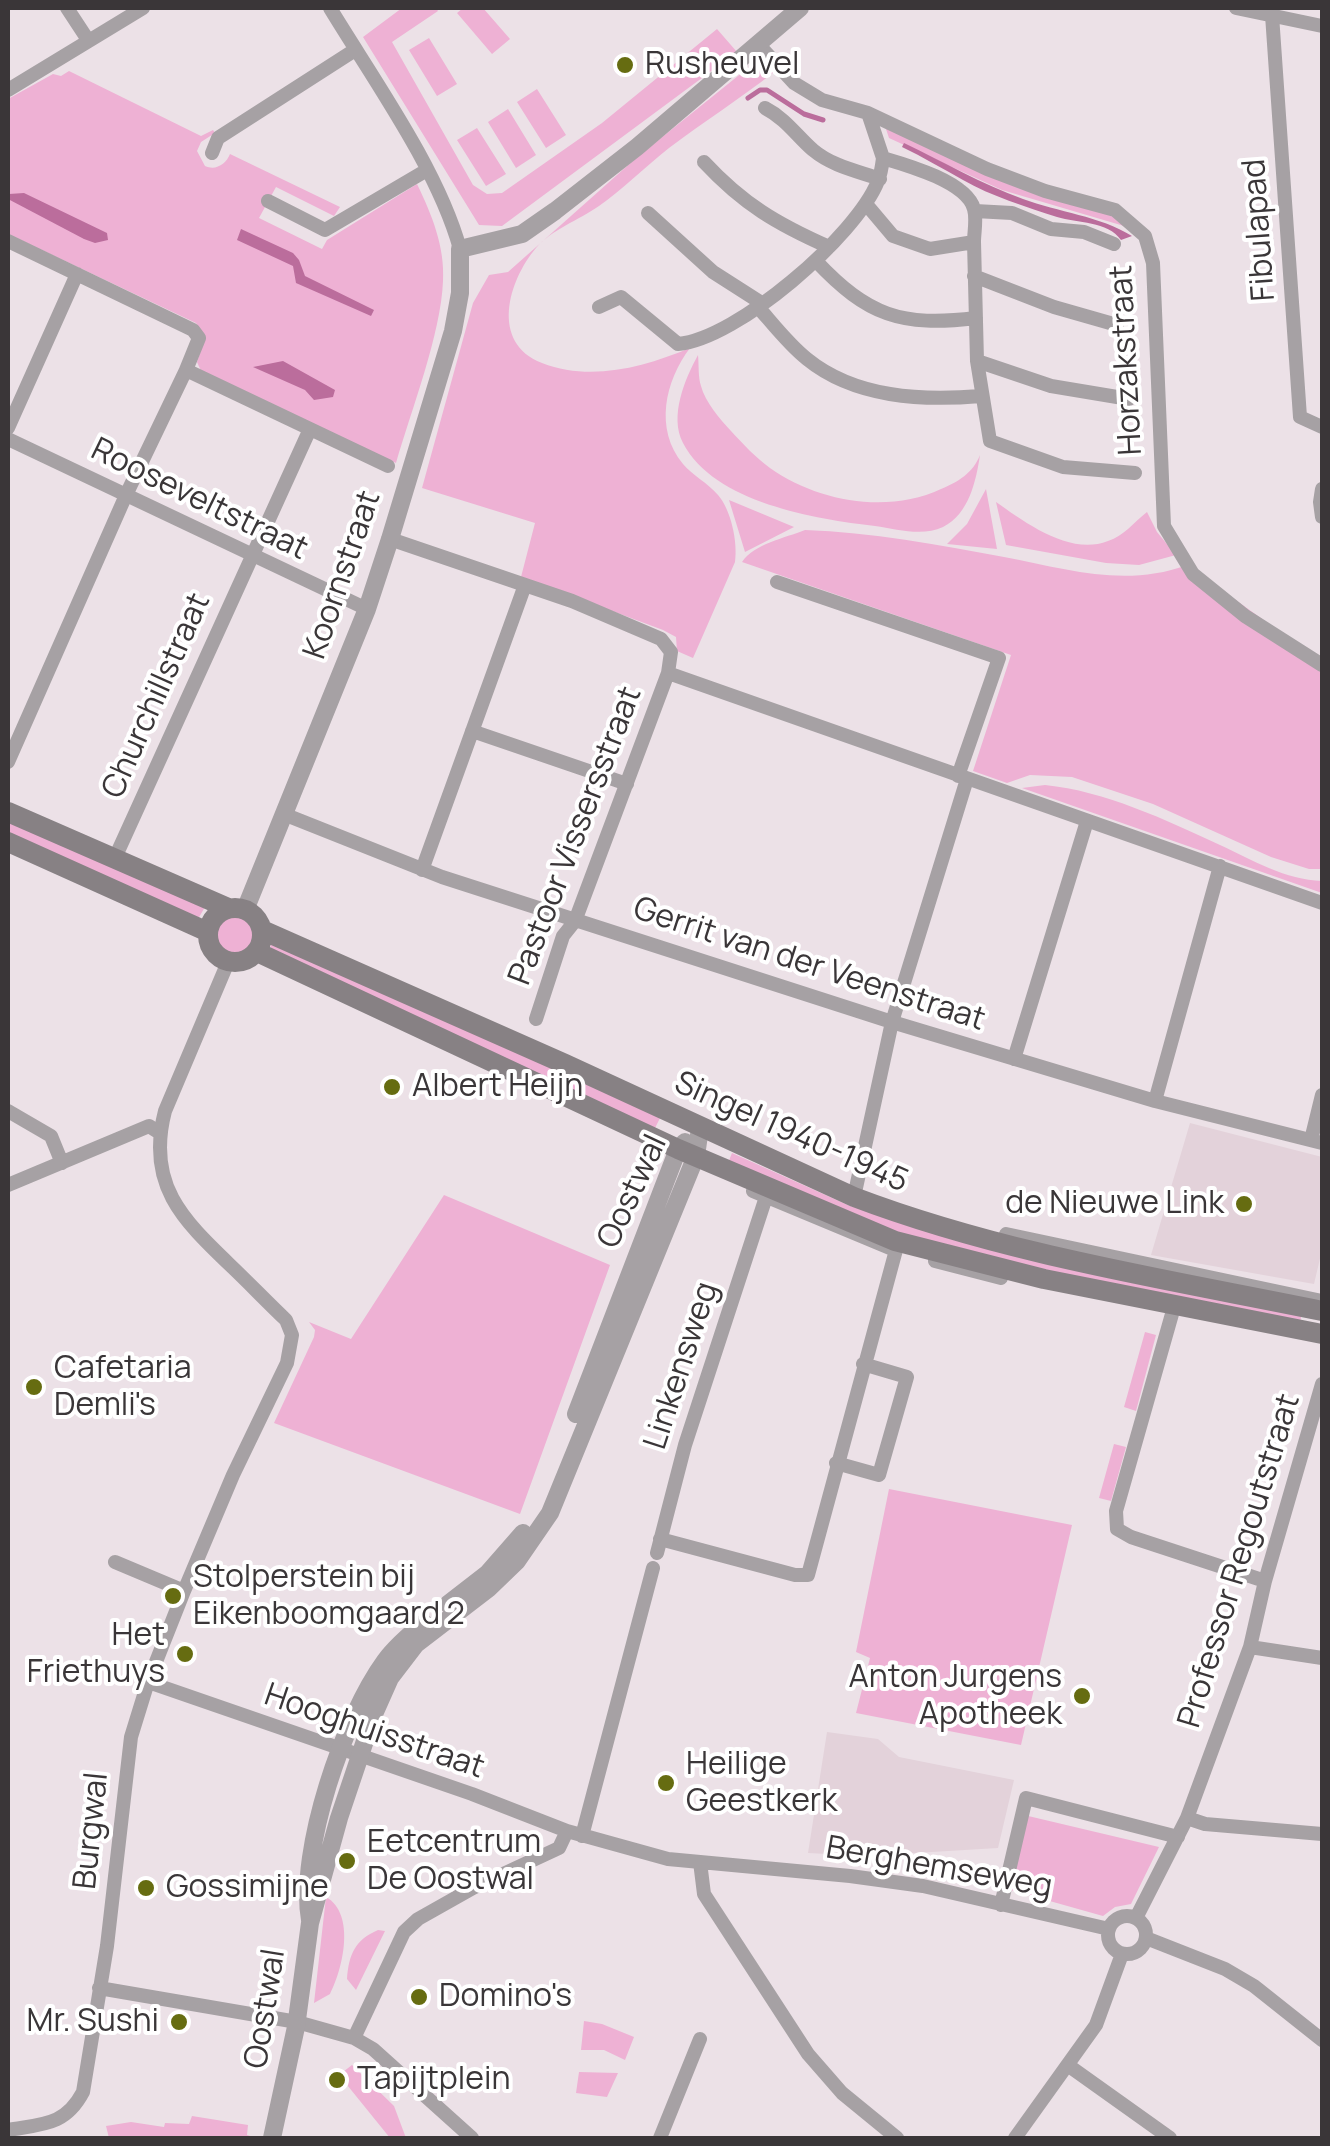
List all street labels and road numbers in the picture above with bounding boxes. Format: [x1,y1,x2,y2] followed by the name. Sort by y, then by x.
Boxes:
[1236,158,1284,302] street label: Fibulapad
[1103,264,1151,456] street label: Horzakstraat
[84,431,314,569] street label: Rooseveltstraat
[296,486,390,664] street label: Koornstraat
[95,588,219,804] street label: Churchillstraat
[501,682,651,990] street label: Pastoor Vissersstraat
[628,890,990,1040] street label: Gerrit van der Veenstraat
[668,1064,914,1202] street label: Singel 1940-1945
[590,1129,676,1255] street label: Oostwal
[637,1278,727,1454] street label: Linkensweg
[1171,1390,1309,1732] street label: Professor Regoutstraat
[259,1676,489,1788] street label: Hooghuisstraat
[67,1771,117,1891] street label: Burgwal
[823,1829,1055,1907] street label: Berghemseweg
[238,1947,294,2071] street label: Oostwal

